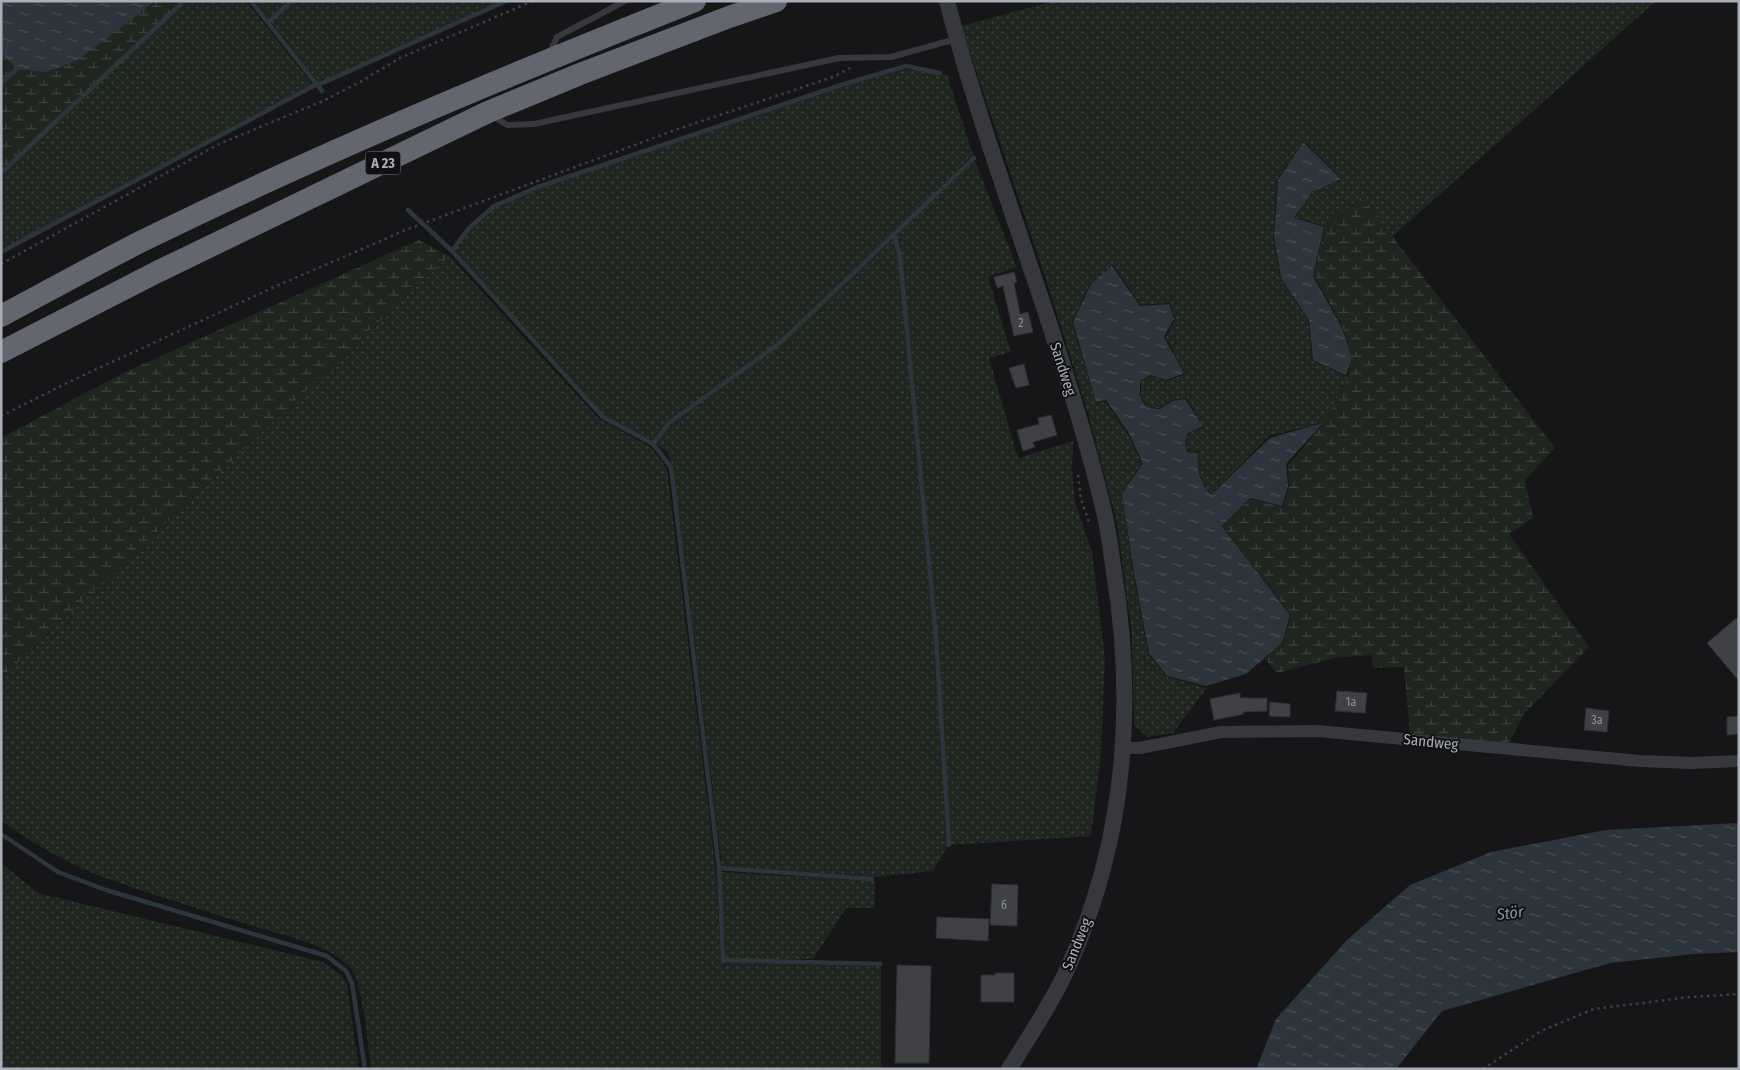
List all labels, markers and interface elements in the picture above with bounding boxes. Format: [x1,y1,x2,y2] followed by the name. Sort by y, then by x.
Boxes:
[366,152,400,174] road number: A 23
[1018,316,1024,330] house number: 2
[1046,340,1080,398] street label: Sandweg
[1346,695,1356,709] house number: 1a
[1591,713,1603,727] house number: 3a
[1403,730,1459,754] street label: Sandweg
[1001,898,1007,912] house number: 6
[1495,902,1525,924] water label: Stör
[1058,915,1096,973] street label: Sandweg

